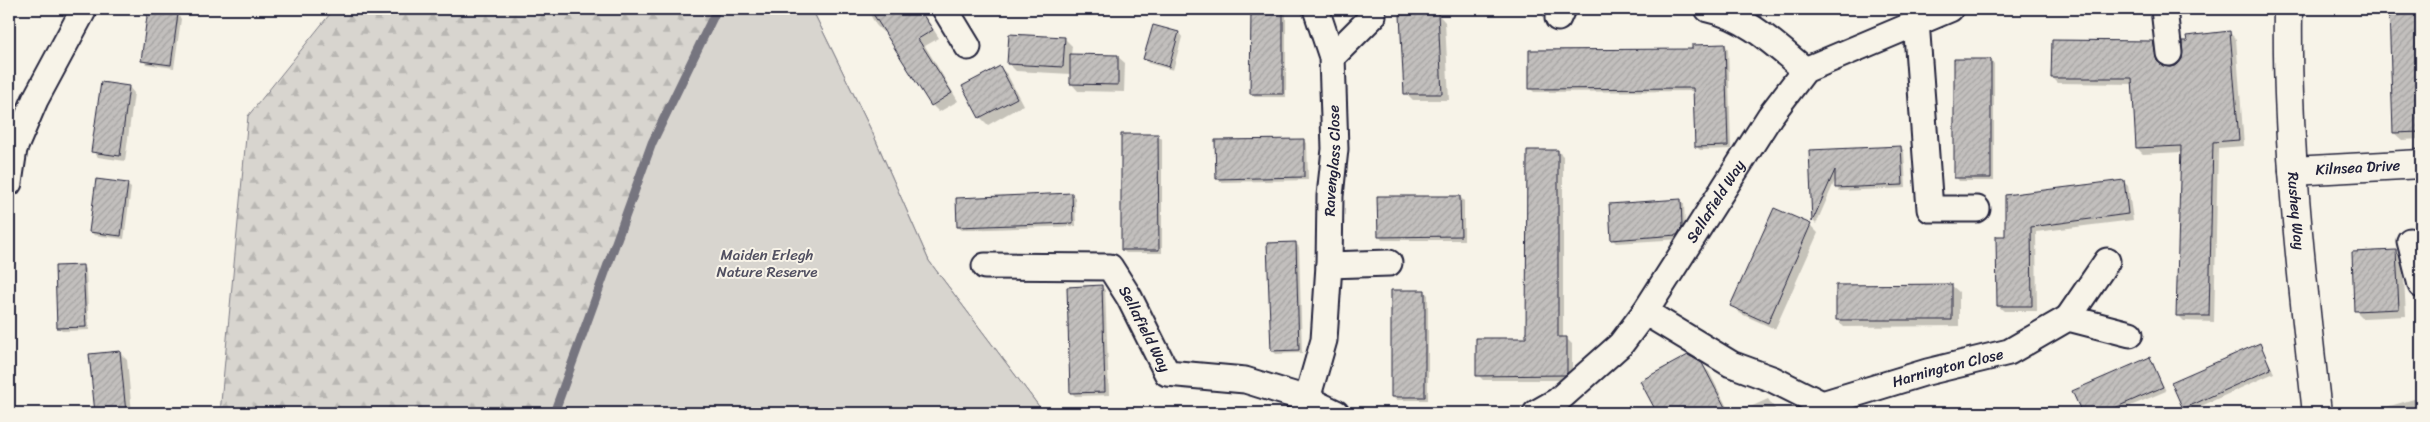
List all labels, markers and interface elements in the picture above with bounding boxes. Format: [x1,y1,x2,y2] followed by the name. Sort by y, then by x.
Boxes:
[1317,104,1348,217] street label: Ravenglass Close
[2315,152,2401,183] street label: Kilnsea Drive
[1679,154,1752,248] street label: Sellafield Way
[2280,171,2312,251] street label: Rushey Way
[717,242,817,285] park label: Maiden Erlegh Nature Reserve
[1112,280,1178,377] street label: Sellafield Way
[1889,341,2006,395] street label: Harnington Close

